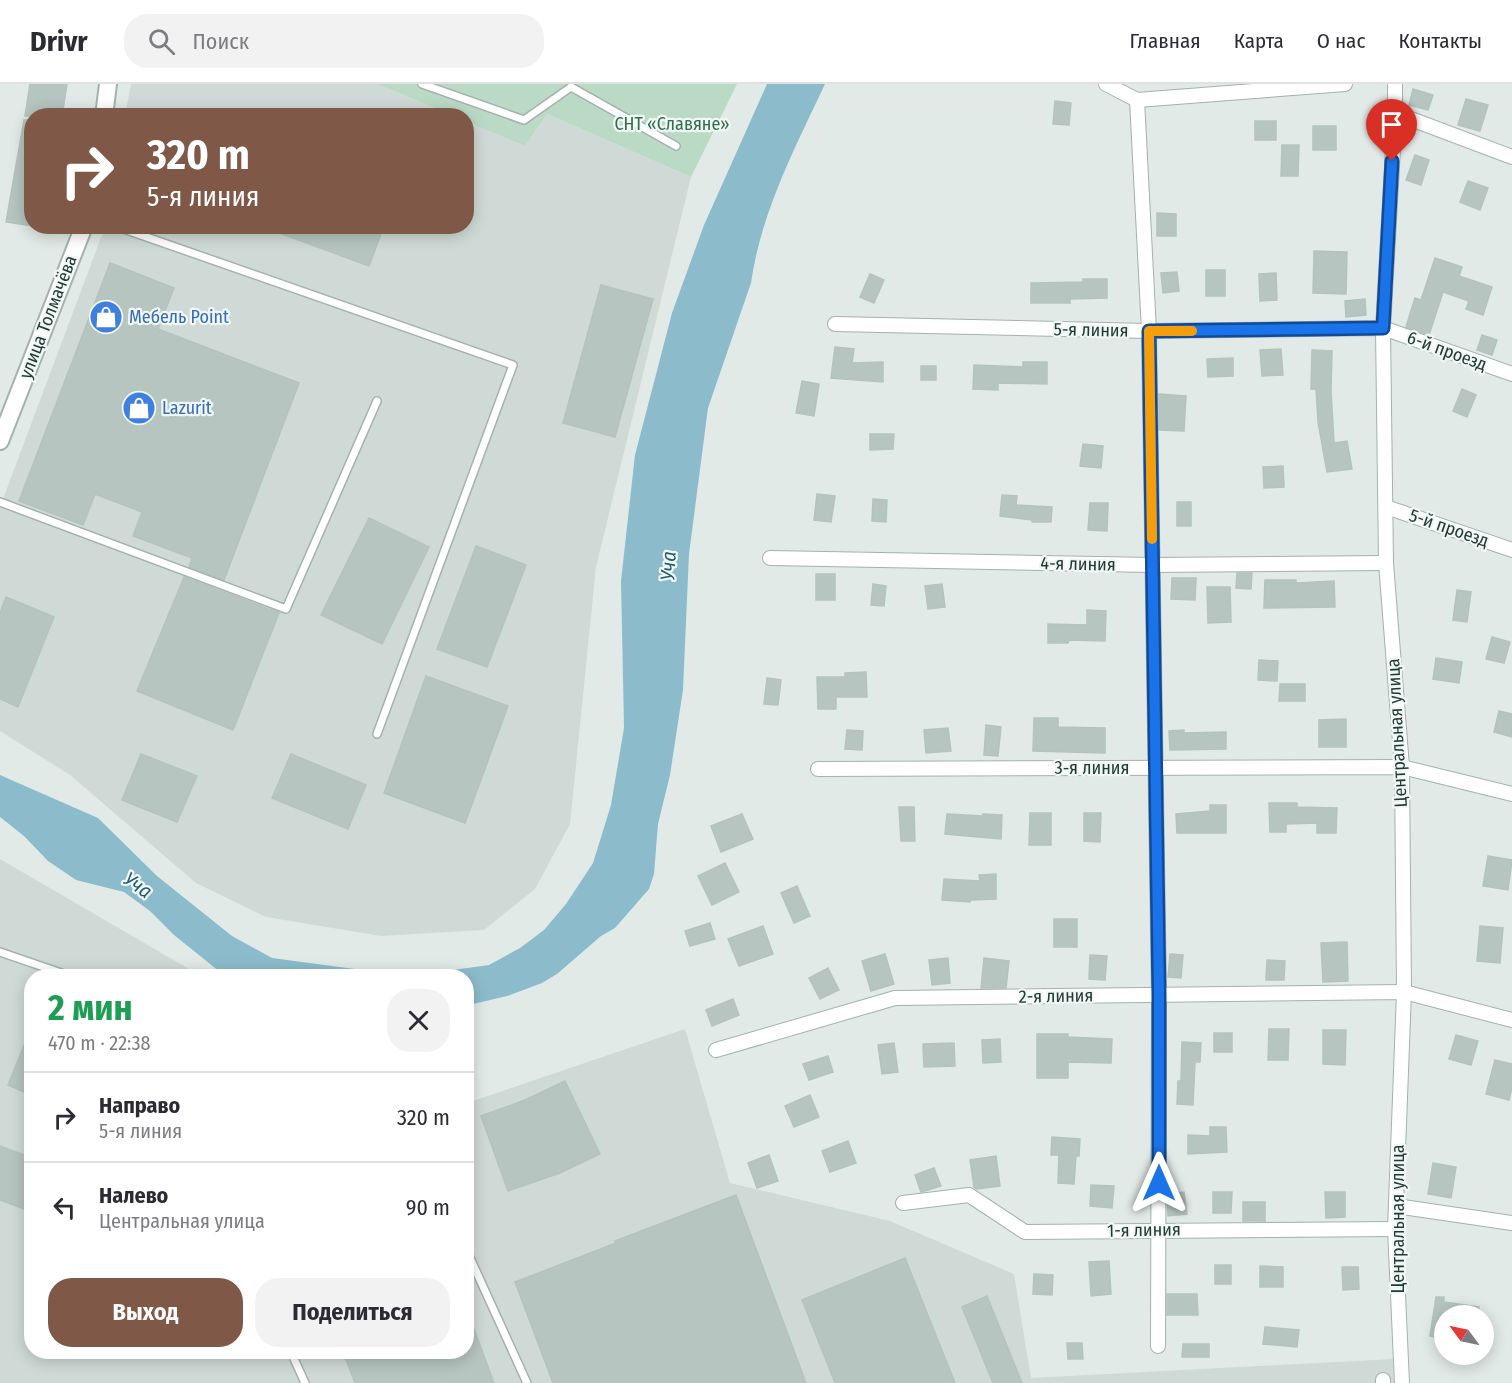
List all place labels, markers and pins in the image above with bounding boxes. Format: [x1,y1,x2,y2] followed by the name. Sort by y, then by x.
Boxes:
[1366,99,1417,161] pin
[88,299,124,335] shop icon: Мебель Point
[129,306,229,328] place label: Мебель Point
[121,390,157,426] shop icon: Lazurit
[162,397,212,419] place label: Lazurit

